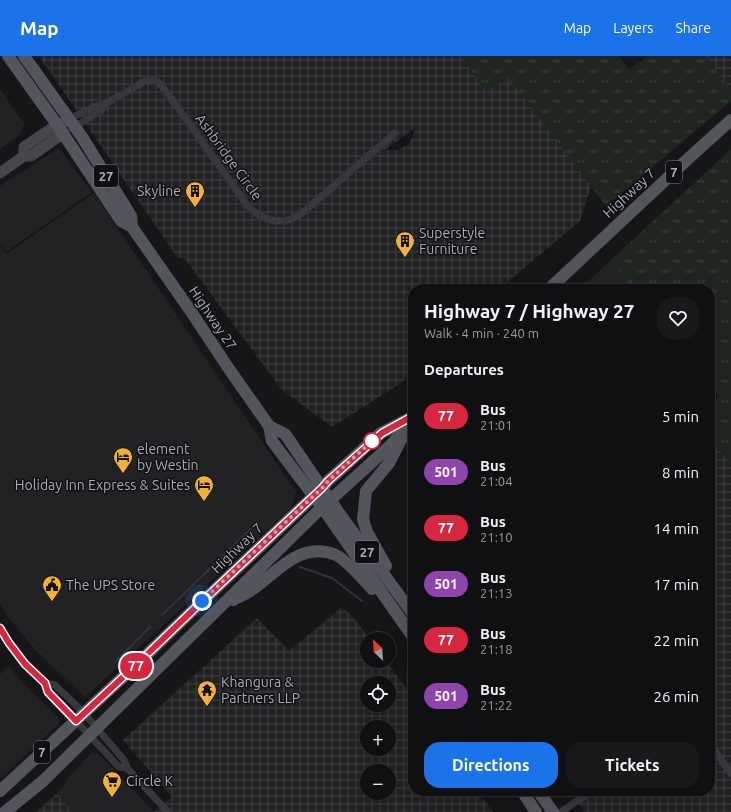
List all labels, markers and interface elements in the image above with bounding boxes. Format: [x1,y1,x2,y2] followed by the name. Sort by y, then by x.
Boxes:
[20,17,59,39] text: Map
[564,20,591,36] text: Map
[613,20,653,36] text: Layers
[675,20,711,36] text: Share
[192,111,266,203] street label: Ashbridge Circle
[666,161,682,183] road number: 7
[94,165,118,187] road number: 27
[600,165,658,221] street label: Highway 7
[184,180,206,208] building icon: Skyline
[137,183,181,199] place label: Skyline
[419,225,485,257] place label: Superstyle Furniture
[394,230,416,258] building icon: Superstyle Furniture
[186,283,240,353] street label: Highway 27
[657,297,699,339] button: heart
[424,300,634,322] text: Highway 7 / Highway 27
[424,326,539,340] text: Walk · 4 min · 240 m
[424,361,504,378] text: Departures
[480,401,506,418] text: Bus
[438,408,454,424] text: 77
[662,408,699,425] text: 5 min
[480,418,513,432] text: 21:01
[363,432,381,450] unlabelled marker
[137,441,199,473] place label: element by Westin
[112,446,134,474] hotel icon: element by Westin
[480,457,506,474] text: Bus
[434,464,458,480] text: 501
[662,464,699,481] text: 8 min
[193,474,215,502] hotel icon: Holiday Inn Express & Suites
[480,474,513,488] text: 21:04
[15,477,190,493] place label: Holiday Inn Express & Suites
[480,513,506,530] text: Bus
[208,520,266,576] street label: Highway 7
[438,520,454,536] text: 77
[653,520,699,537] text: 14 min
[480,530,513,544] text: 21:10
[355,541,379,563] road number: 27
[480,569,506,586] text: Bus
[41,574,63,602] public building icon: The UPS Store
[434,576,458,592] text: 501
[653,576,699,593] text: 17 min
[66,577,155,593] place label: The UPS Store
[480,586,513,600] text: 21:13
[192,591,212,611] your location
[480,625,506,642] text: Bus
[360,632,396,668] north arrow
[360,632,396,800] map controls
[438,632,454,648] text: 77
[653,632,699,649] text: 22 min
[480,642,513,656] text: 21:18
[118,653,154,679] line badge: 77
[128,658,144,674] text: 77
[221,674,300,706] place label: Khangura & Partners LLP
[360,676,396,712] button: locate
[196,679,218,707] temple icon: Khangura & Partners LLP
[480,681,506,698] text: Bus
[434,688,458,704] text: 501
[653,688,699,705] text: 26 min
[480,698,513,712] text: 21:22
[360,720,396,756] button: +
[34,741,50,763] road number: 7
[424,742,558,788] button: Directions
[566,742,699,788] button: Tickets
[360,764,396,800] button: −
[101,770,123,798] supermarket icon: Circle K
[126,773,173,789] place label: Circle K

